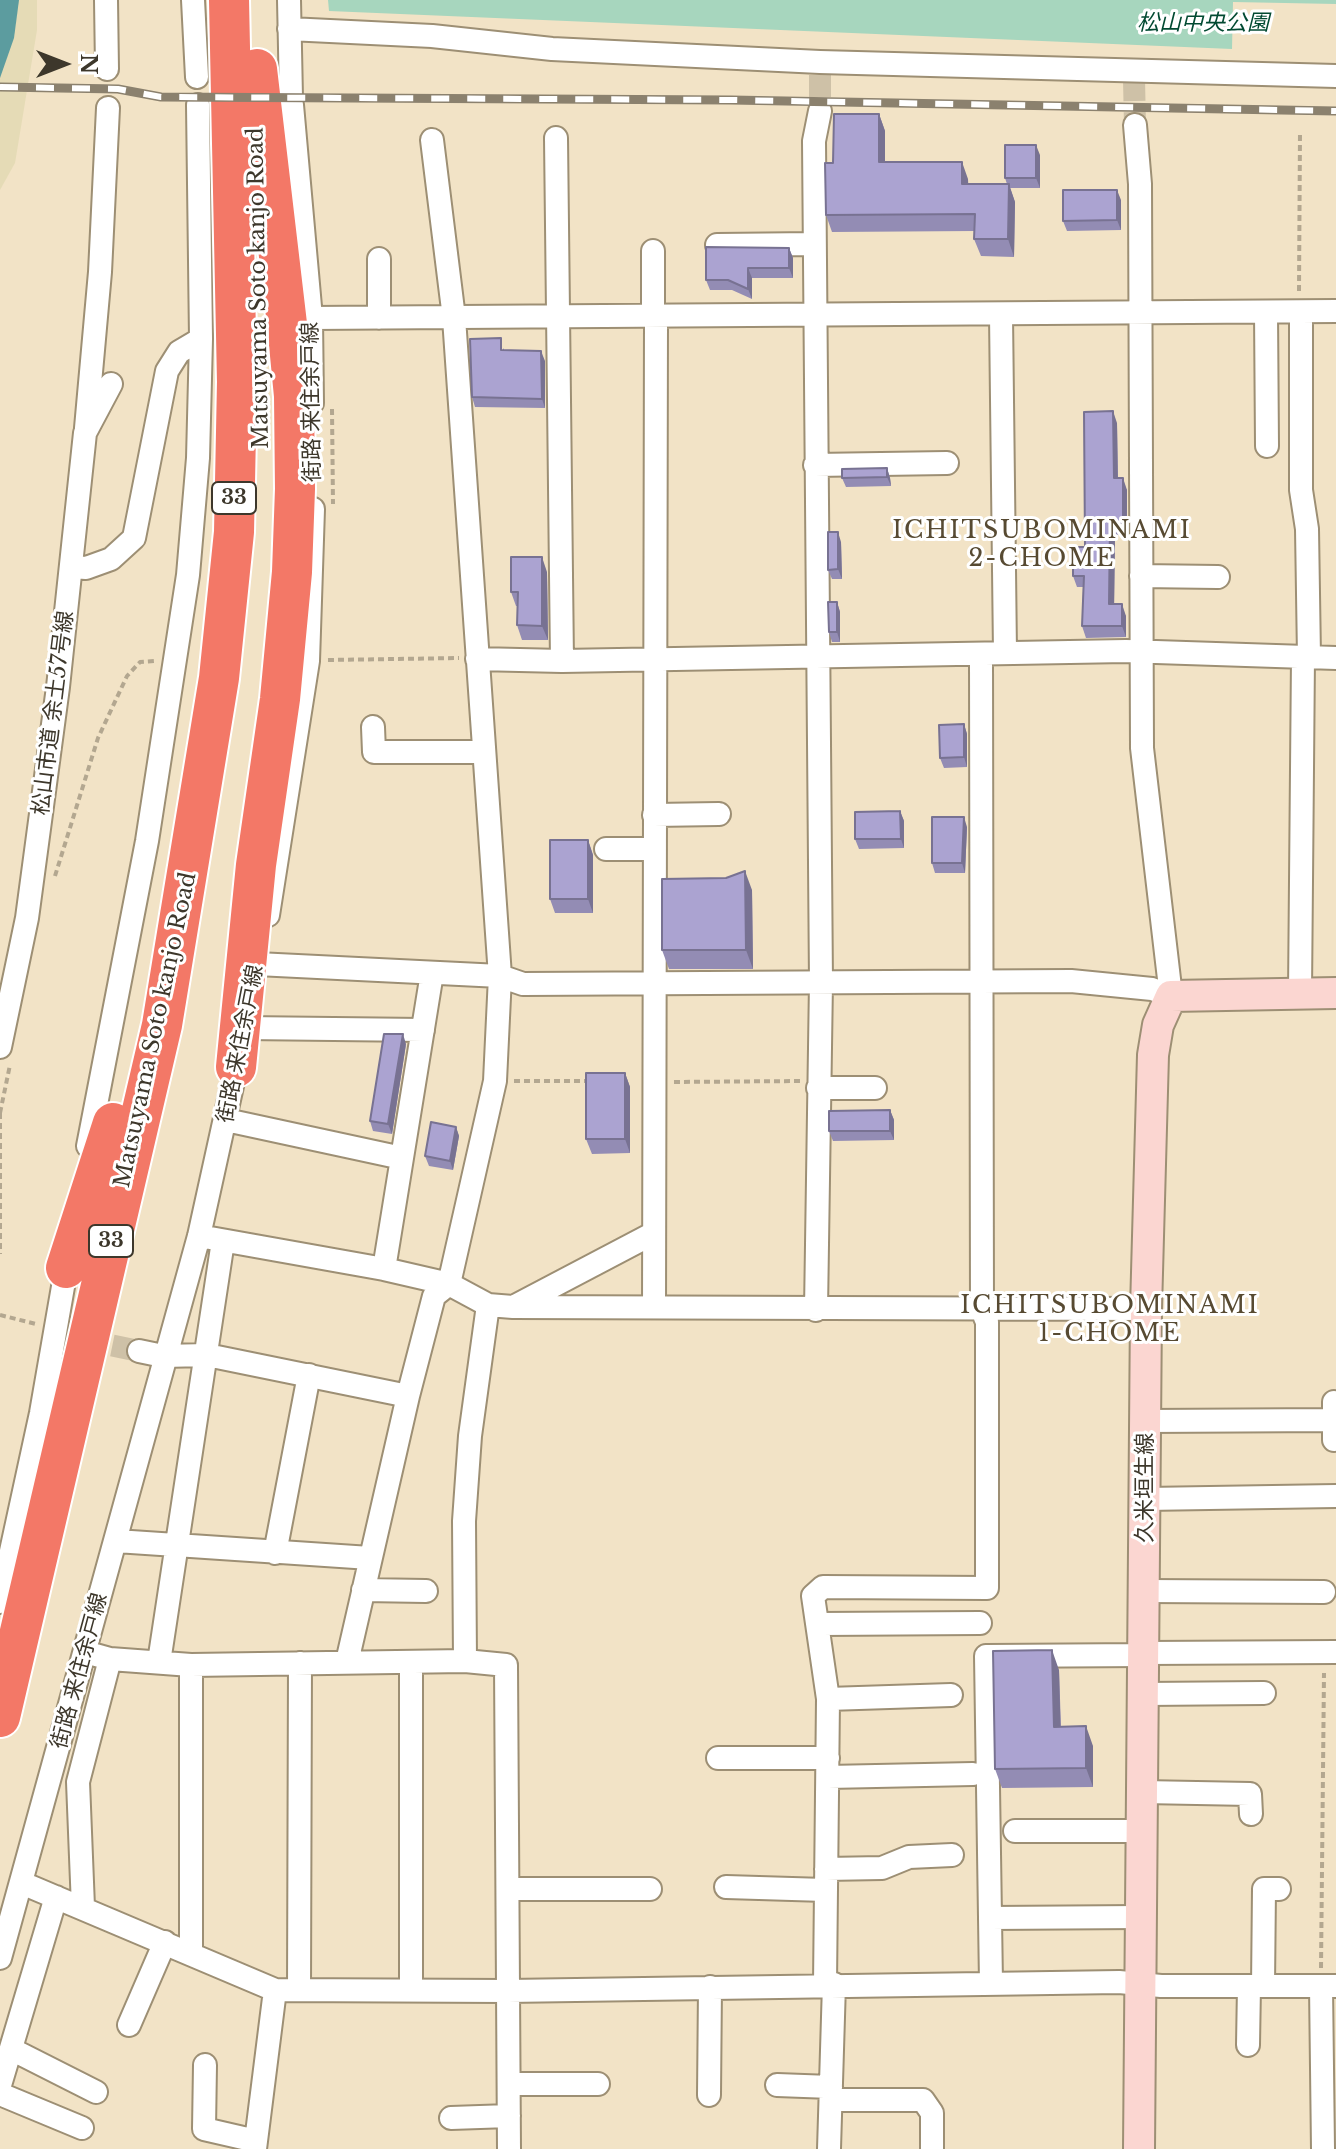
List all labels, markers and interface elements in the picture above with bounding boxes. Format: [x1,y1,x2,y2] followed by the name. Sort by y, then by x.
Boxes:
[1137,11,1269,37] park label: 松山中央公園
[24,24,104,104] north arrow
[75,54,102,74] text: N
[243,127,275,449] street label: Matsuyama Soto kanjo Road
[297,322,327,482] street label: 街路 来住余戸線
[212,482,256,514] road number: 33
[892,517,1192,573] district label: ICHITSUBOMINAMI 2-CHOME
[28,609,80,817] street label: 松山市道 余土57号線
[110,870,202,1190] street label: Matsuyama Soto kanjo Road
[213,963,269,1125] street label: 街路 来住余戸線
[89,1225,133,1257] road number: 33
[960,1292,1260,1348] district label: ICHITSUBOMINAMI 1-CHOME
[1133,1433,1159,1543] street label: 久米垣生線
[47,1590,113,1752] street label: 街路 来住余戸線

